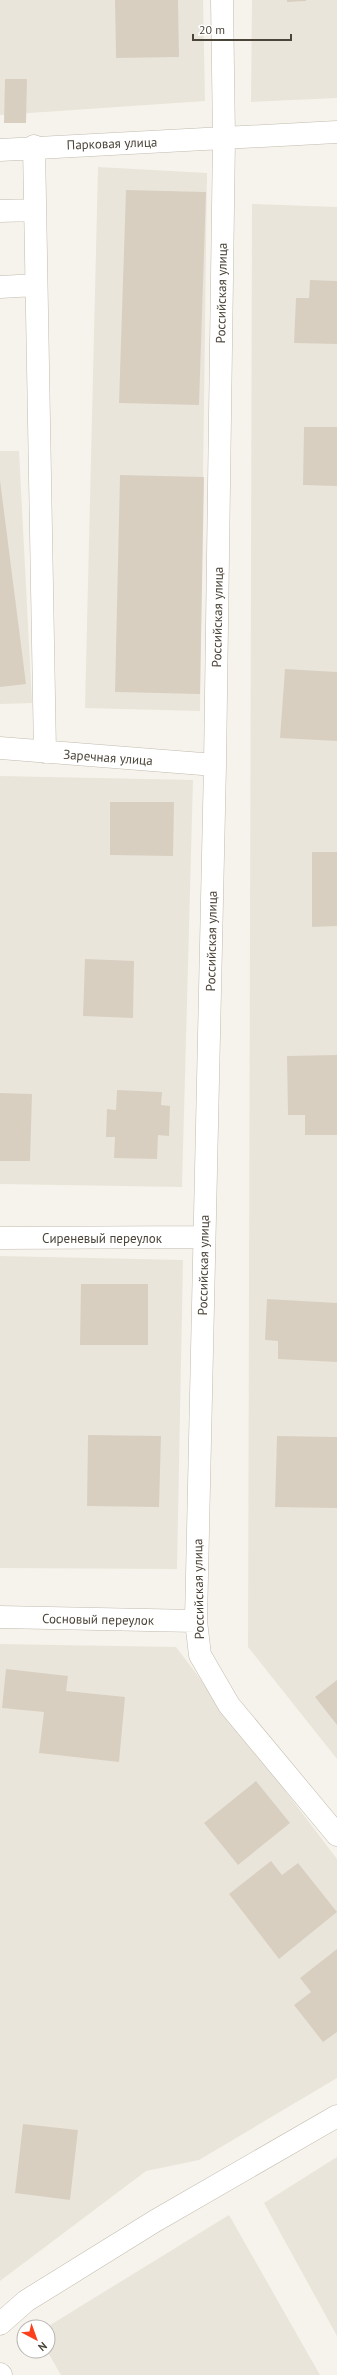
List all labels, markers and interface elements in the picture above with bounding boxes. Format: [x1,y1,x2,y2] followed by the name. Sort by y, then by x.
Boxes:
[193,16,291,42] scale bar
[199,22,225,37] text: 20 m
[66,133,158,154] street label: Парковая улица
[212,243,231,343] street label: Российская улица
[208,567,227,667] street label: Российская улица
[63,746,153,769] street label: Заречная улица
[202,891,221,991] street label: Российская улица
[194,1215,213,1315] street label: Российская улица
[42,1230,163,1247] street label: Сиреневый переулок
[189,1539,208,1639] street label: Российская улица
[42,1610,155,1629] street label: Сосновый переулок
[16,2319,56,2359] north arrow
[35,2339,50,2354] text: N

